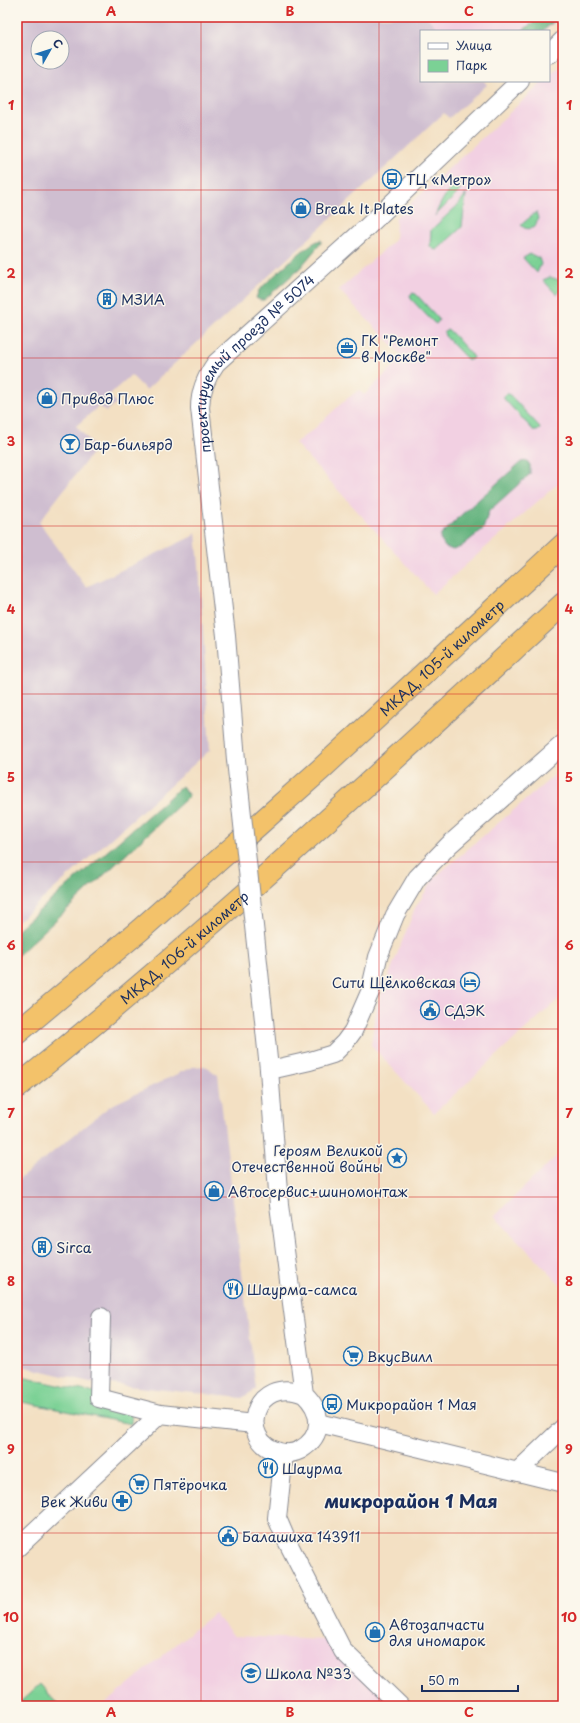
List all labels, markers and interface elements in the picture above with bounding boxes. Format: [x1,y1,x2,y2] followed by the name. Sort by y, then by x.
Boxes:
[106,1,116,20] text: A
[286,1,295,20] text: B
[464,1,474,20] text: C
[30,30,70,70] north arrow
[420,30,550,82] legend
[49,35,67,52] text: С
[456,36,492,54] text: Улица
[456,56,488,74] text: Парк
[8,95,14,114] text: 1
[566,95,572,114] text: 1
[381,168,403,190] bus stop icon: ТЦ «Метро»
[406,169,491,190] place label: ТЦ «Метро»
[290,197,312,219] shop icon: Break It Plates
[315,198,413,219] place label: Break It Plates
[6,263,16,282] text: 2
[564,263,574,282] text: 2
[189,269,319,454] street label: проектируемый проезд № 5074
[96,288,118,310] building icon: МЗИА
[121,289,165,310] place label: МЗИА
[361,330,438,367] place label: ГК "Ремонт в Москве"
[336,337,358,359] office icon: ГК "Ремонт в Москве"
[36,387,58,409] shop icon: Привод Плюс
[61,388,154,409] place label: Привод Плюс
[7,431,16,450] text: 3
[565,431,574,450] text: 3
[59,433,81,455] bar icon: Бар-бильярд
[84,434,173,455] place label: Бар-бильярд
[375,594,509,721] street label: МКАД, 105-й километр
[7,599,16,618] text: 4
[565,599,574,618] text: 4
[7,767,15,786] text: 5
[565,767,573,786] text: 5
[115,885,253,1009] street label: МКАД, 106-й километр
[6,935,16,954] text: 6
[564,935,574,954] text: 6
[459,971,481,993] hotel icon: Сити Щёлковская
[332,972,456,993] place label: Сити Щёлковская
[419,999,441,1021] public building icon: СДЭК
[444,1000,485,1021] place label: СДЭК
[7,1103,15,1122] text: 7
[565,1103,573,1122] text: 7
[231,1140,383,1177] place label: Героям Великой Отечественной войны
[386,1147,408,1169] place icon: Героям Великой Отечественной войны
[203,1180,225,1202] shop icon: Автосервис+шиномонтаж
[228,1181,408,1202] place label: Автосервис+шиномонтаж
[31,1236,53,1258] building icon: Sirca
[56,1237,92,1258] place label: Sirca
[7,1271,15,1290] text: 8
[565,1271,573,1290] text: 8
[222,1278,244,1300] restaurant icon: Шаурма-самса
[247,1279,358,1300] place label: Шаурма-самса
[342,1345,364,1367] supermarket icon: ВкусВилл
[367,1346,433,1367] place label: ВкусВилл
[321,1393,343,1415] bus stop icon: Микрорайон 1 Мая
[346,1394,477,1415] place label: Микрорайон 1 Мая
[7,1439,15,1458] text: 9
[565,1439,573,1458] text: 9
[257,1457,279,1479] restaurant icon: Шаурма
[282,1458,343,1479] place label: Шаурма
[128,1473,150,1495] supermarket icon: Пятёрочка
[153,1474,227,1495] place label: Пятёрочка
[324,1487,498,1514] district label: микрорайон 1 Мая
[111,1490,133,1512] pharmacy icon: Век Живи
[40,1491,108,1512] place label: Век Живи
[217,1525,239,1547] public building icon: Балашиха 143911
[242,1526,360,1547] place label: Балашиха 143911
[3,1607,19,1626] text: 10
[561,1607,577,1626] text: 10
[389,1614,486,1651] place label: Автозапчасти для иномарок
[364,1621,386,1643] shop icon: Автозапчасти для иномарок
[240,1662,262,1684] school or university icon: Школа №33
[265,1663,352,1684] place label: Школа №33
[422,1667,518,1693] scale bar
[428,1671,459,1689] text: 50 m
[106,1702,116,1721] text: A
[286,1702,295,1721] text: B
[464,1702,474,1721] text: C

